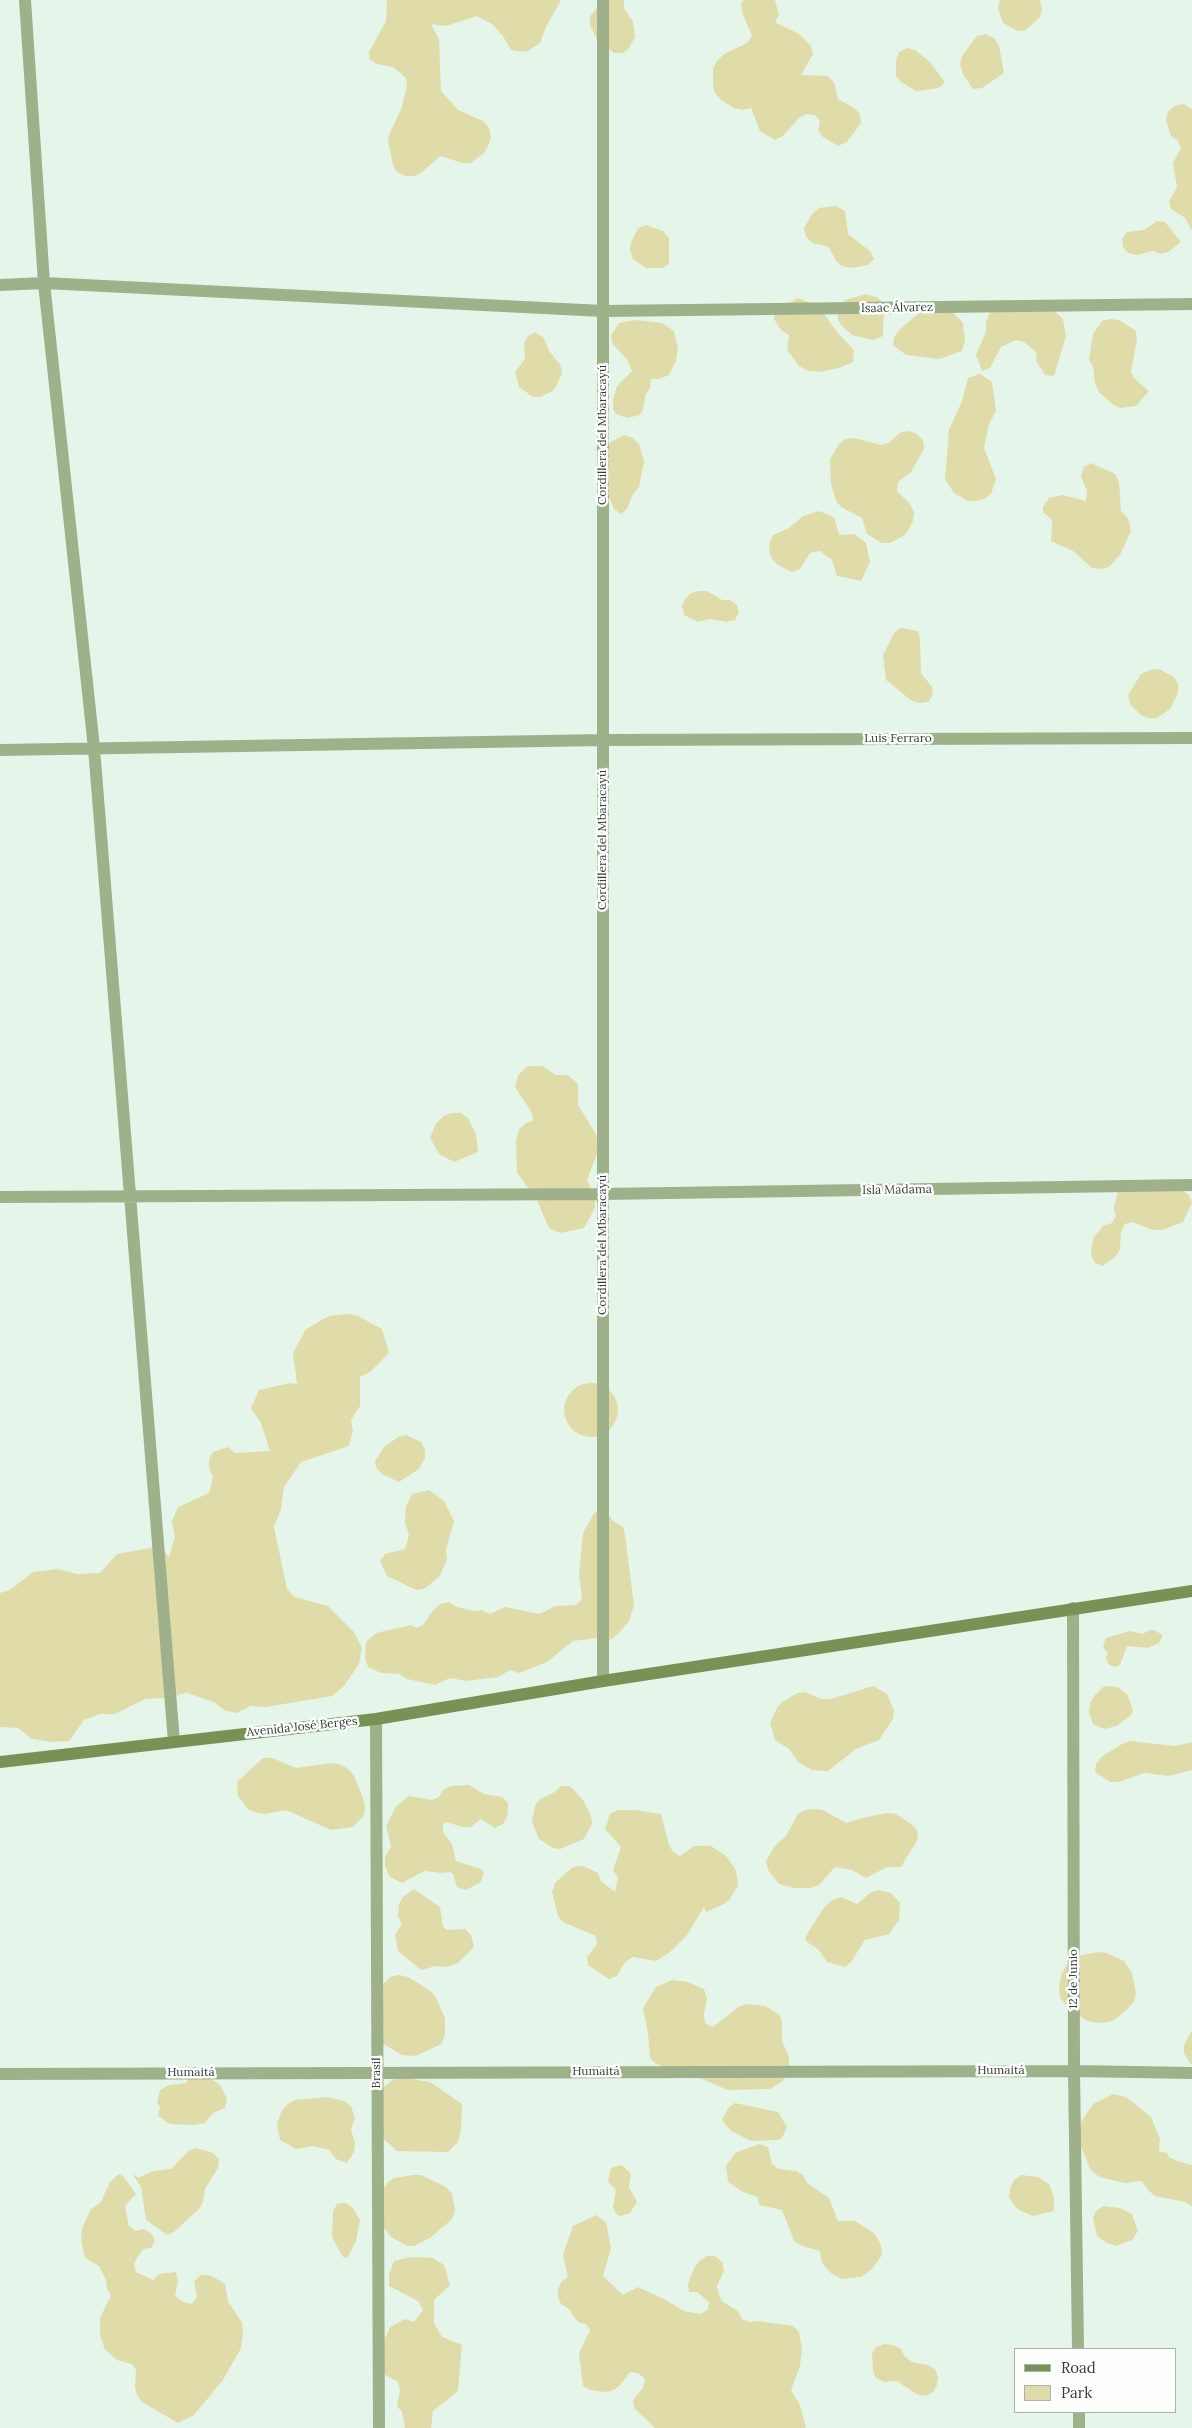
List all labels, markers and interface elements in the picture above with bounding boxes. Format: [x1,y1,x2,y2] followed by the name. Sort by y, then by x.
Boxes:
[861,300,933,316] street label: Isaac Álvarez
[596,365,610,505] street label: Cordillera del Mbaracayú
[864,732,932,746] street label: Luis Ferraro
[596,770,610,910] street label: Cordillera del Mbaracayú
[596,1175,610,1315] street label: Cordillera del Mbaracayú
[862,1182,932,1198] street label: Isla Madama
[246,1714,358,1740] street label: Avenida José Berges
[1067,1949,1081,2009] street label: 12 de Junio
[370,2058,384,2088] street label: Brasil
[977,2064,1025,2078] street label: Humaitá
[572,2065,620,2079] street label: Humaitá
[167,2066,215,2080] street label: Humaitá
[1014,2348,1177,2413] legend
[1061,2358,1096,2377] text: Road
[1061,2383,1092,2402] text: Park

